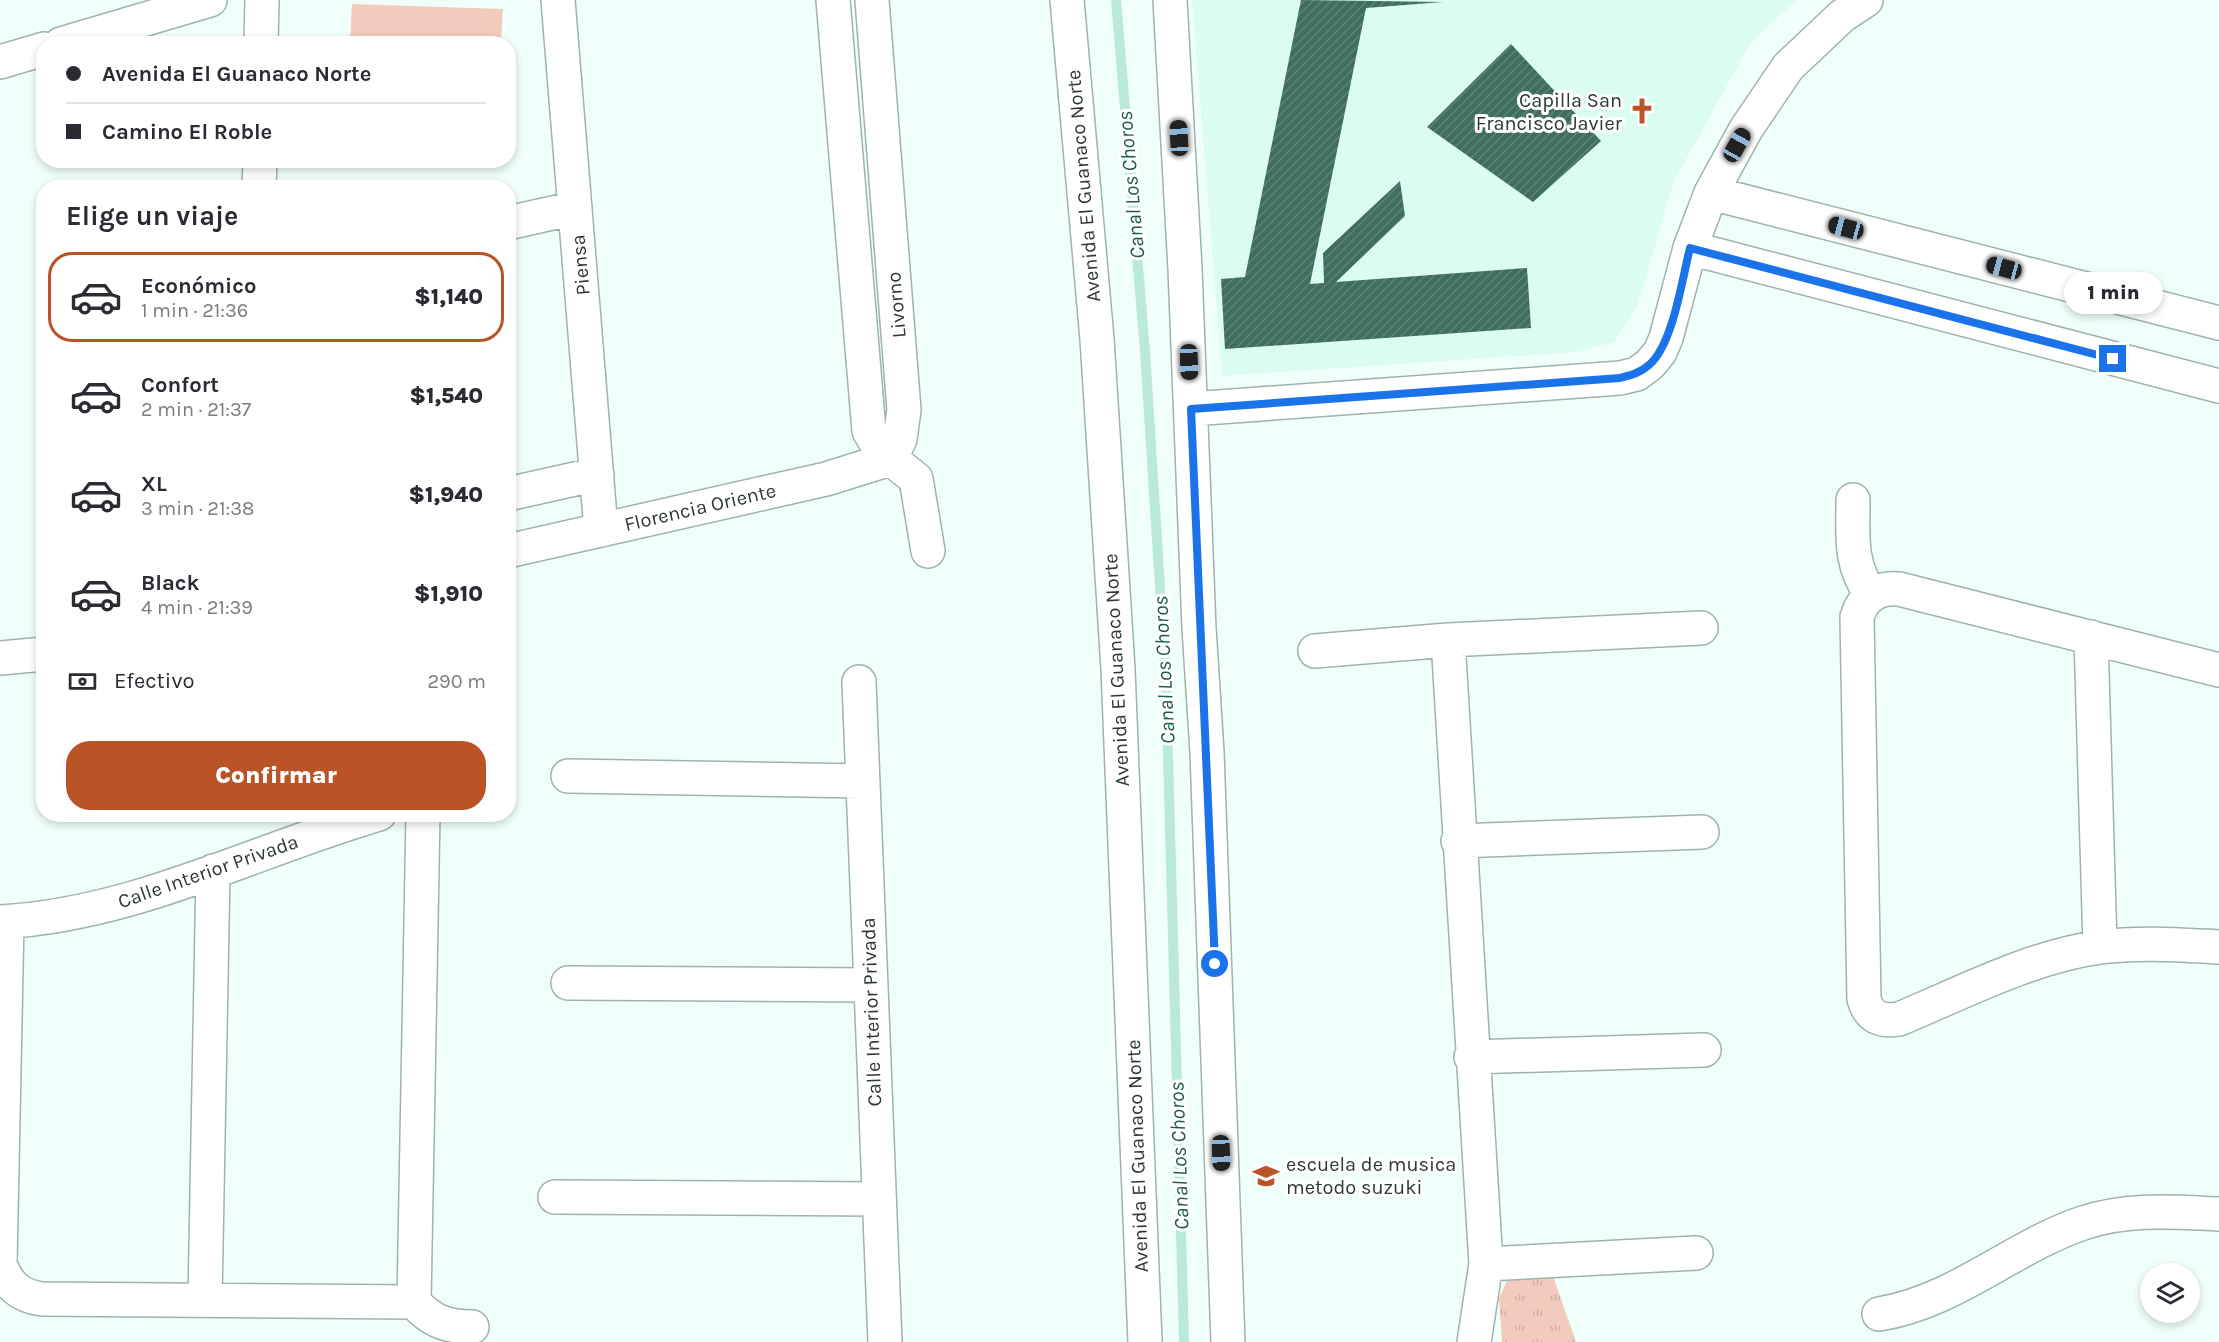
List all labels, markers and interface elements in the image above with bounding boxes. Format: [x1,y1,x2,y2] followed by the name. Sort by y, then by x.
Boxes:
[102,61,371,87] text: Avenida El Guanaco Norte
[1062,69,1105,303] street label: Avenida El Guanaco Norte
[1476,89,1623,135] place label: Capilla San Francisco Javier
[1627,96,1657,126] church icon: Capilla San Francisco Javier
[1113,110,1149,260] water label: Canal Los Choros
[102,119,272,145] text: Camino El Roble
[1169,120,1189,156] car
[1720,125,1754,165] car
[66,200,238,232] text: Elige un viaje
[1826,215,1866,241] car
[566,234,595,296] street label: Piensa
[1984,255,2024,281] car
[69,270,123,324] icon: car
[882,271,911,339] street label: Livorno
[2064,272,2162,314] callout: 1 min
[141,273,256,299] text: Económico
[2087,281,2140,304] text: 1 min
[414,284,483,310] text: $1,140
[141,299,248,322] text: 1 min · 21:36
[1179,344,1199,380] car
[2099,345,2126,372] route end
[69,369,123,423] icon: car
[141,372,219,398] text: Confort
[409,383,483,409] text: $1,540
[141,398,251,421] text: 2 min · 21:37
[69,468,123,522] icon: car
[141,471,167,497] text: XL
[622,479,778,536] street label: Florencia Oriente
[409,482,483,508] text: $1,940
[141,497,254,520] text: 3 min · 21:38
[1099,553,1134,787] street label: Avenida El Guanaco Norte
[69,567,123,621] icon: car
[141,570,200,596] text: Black
[414,581,483,607] text: $1,910
[1148,595,1180,745] water label: Canal Los Choros
[141,596,253,619] text: 4 min · 21:39
[66,665,99,698] icon: cash
[114,668,194,694] text: Efectivo
[427,670,486,693] text: 290 m
[66,741,486,810] button: Confirmar
[115,830,301,913] street label: Calle Interior Privada
[857,917,886,1107] street label: Calle Interior Privada
[1201,950,1228,977] route start
[1122,1039,1153,1273] street label: Avenida El Guanaco Norte
[1164,1081,1194,1231] water label: Canal Los Choros
[1211,1135,1231,1171] car
[1286,1153,1456,1199] place label: escuela de musica metodo suzuki
[1251,1161,1281,1191] school or university icon: escuela de musica metodo suzuki
[2140,1263,2200,1323] map controls
[2140,1263,2200,1323] button: layers

